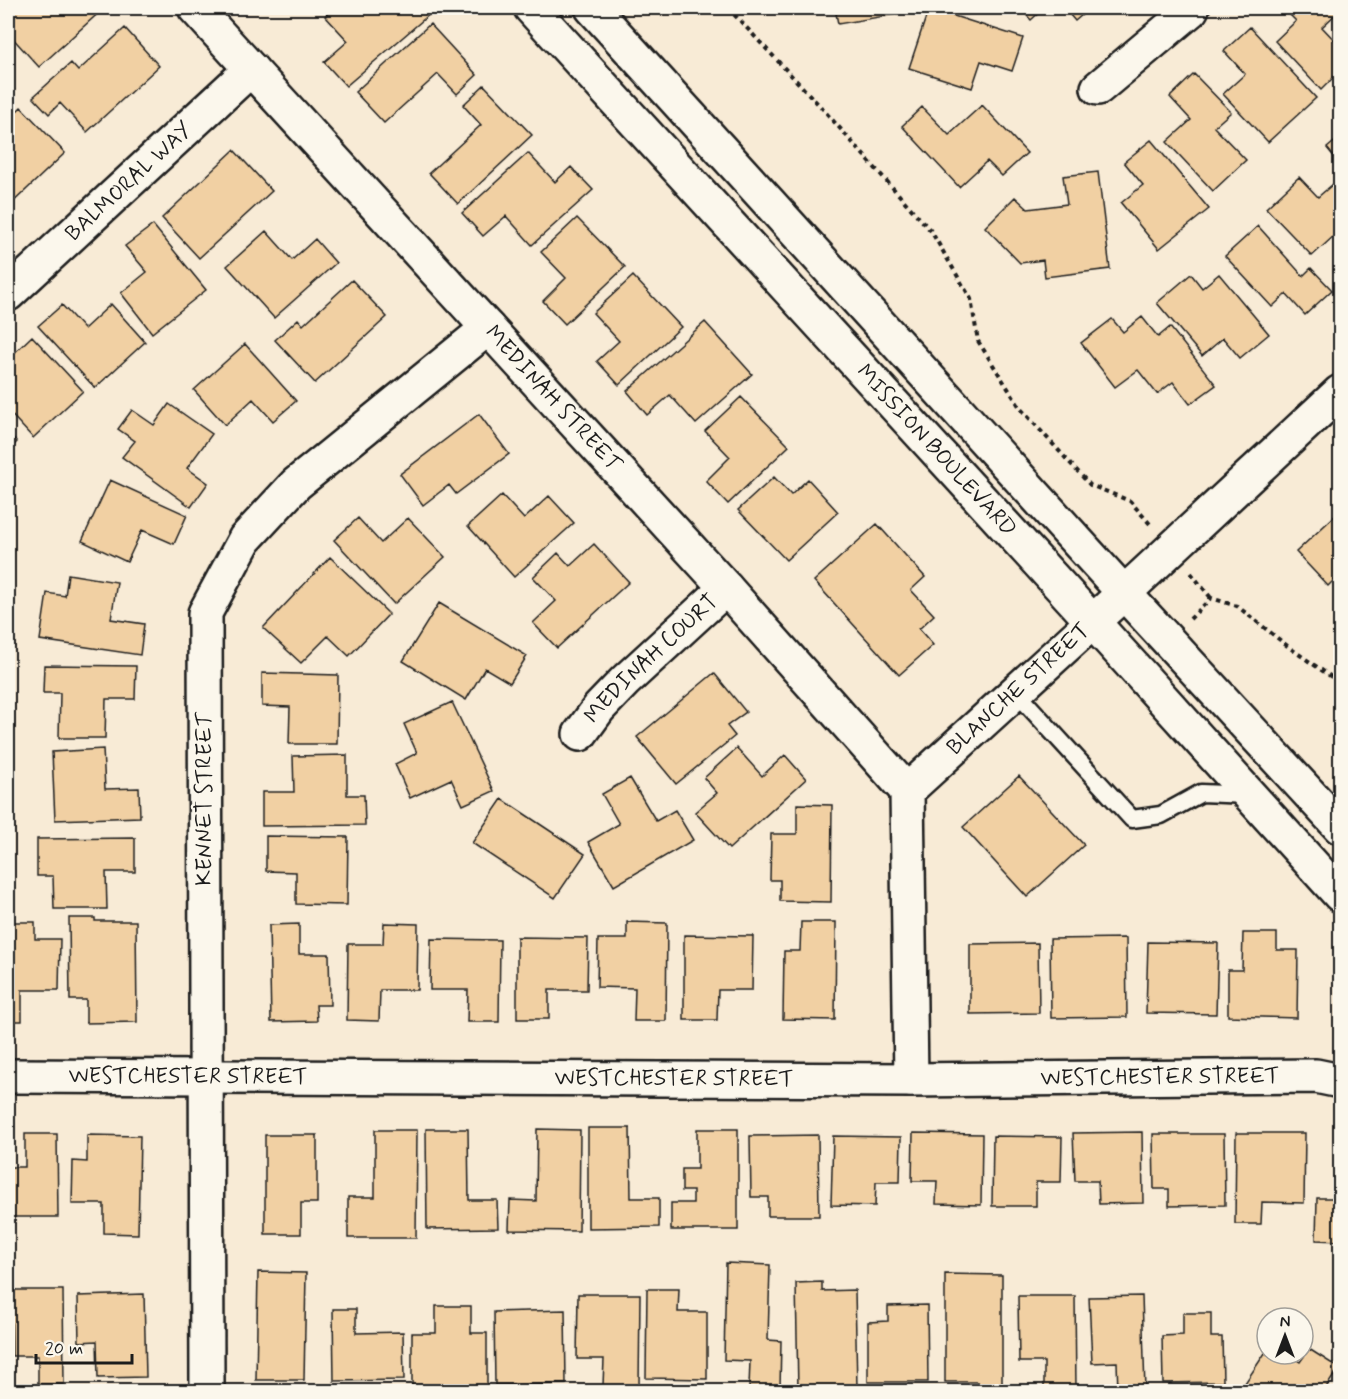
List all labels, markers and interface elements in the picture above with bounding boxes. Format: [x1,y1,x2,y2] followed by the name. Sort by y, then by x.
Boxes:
[60,116,198,248] street label: BALMORAL WAY
[479,320,628,479] street label: MEDINAH STREET
[850,358,1022,543] street label: MISSION BOULEVARD
[578,588,724,729] street label: MEDINAH COURT
[941,617,1096,762] street label: BLANCHE STREET
[191,711,219,886] street label: KENNET STREET
[68,1062,308,1091] street label: WESTCHESTER STREET
[1040,1062,1280,1093] street label: WESTCHESTER STREET
[554,1064,794,1093] street label: WESTCHESTER STREET
[1255,1306,1315,1366] north arrow
[1280,1312,1290,1333] text: N
[36,1327,132,1365] scale bar
[45,1337,83,1361] text: 20 m

